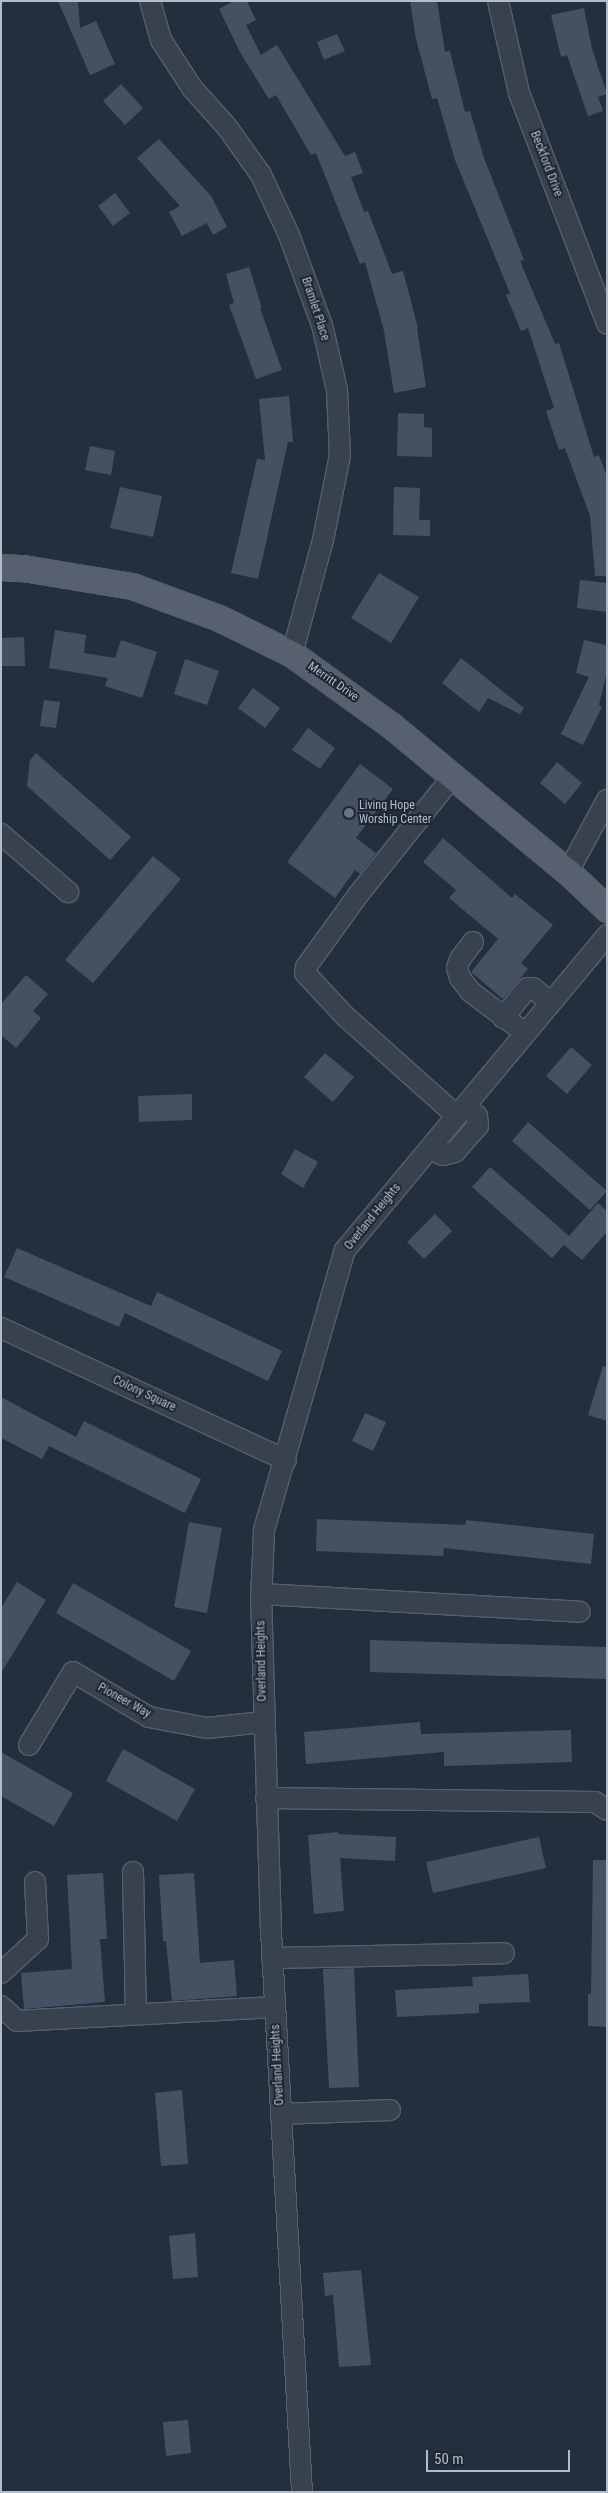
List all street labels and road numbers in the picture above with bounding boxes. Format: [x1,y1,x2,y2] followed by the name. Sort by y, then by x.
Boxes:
[527,129,565,199] street label: Beckford Drive
[298,276,332,342] street label: Bramlet Place
[305,659,361,705] street label: Merritt Drive
[342,1181,404,1253] street label: Overland Heights
[110,1373,178,1415] street label: Colony Square
[254,1620,270,1702] street label: Overland Heights
[95,1681,153,1721] street label: Pioneer Way
[269,2024,287,2106] street label: Overland Heights

